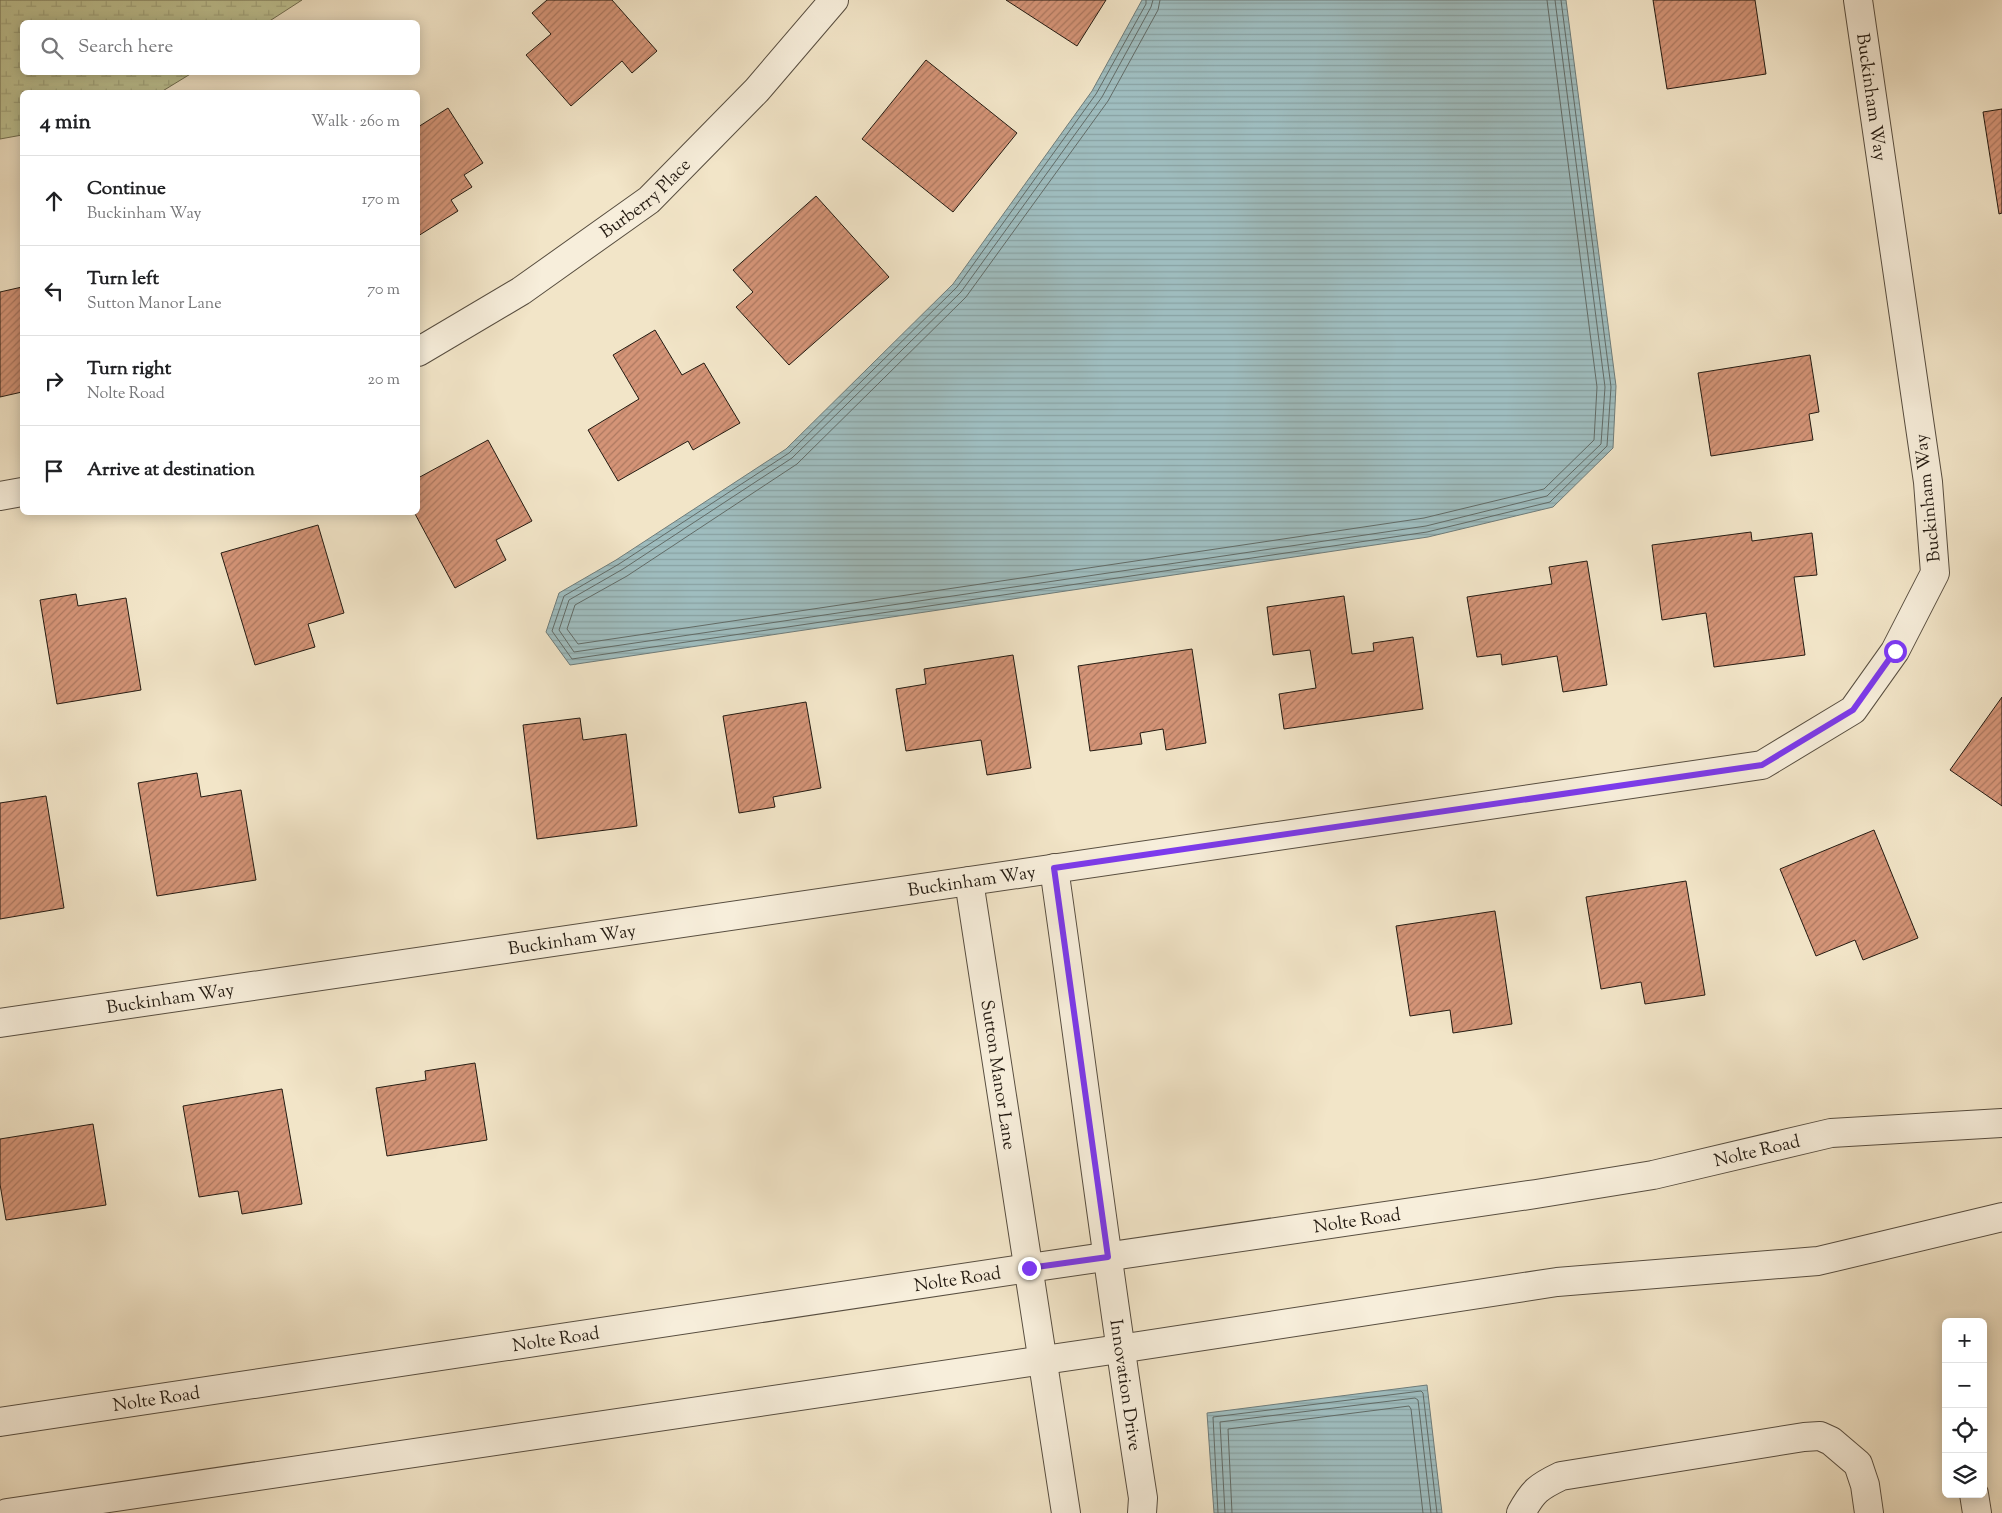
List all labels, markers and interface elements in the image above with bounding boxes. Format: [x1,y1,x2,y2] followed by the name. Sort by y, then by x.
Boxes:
[20,20,420,75] search box
[1848,32,1892,163] street label: Buckinham Way
[38,34,66,62] icon: search
[78,34,173,61] text: Search here
[40,108,91,138] text: 4 min
[311,111,400,134] text: Walk · 260 m
[595,153,698,246] street label: Burberry Place
[87,176,166,203] text: Continue
[40,187,68,215] icon: ahead
[362,189,400,212] text: 170 m
[87,203,202,226] text: Buckinham Way
[87,266,159,293] text: Turn left
[40,277,68,305] icon: left
[367,279,400,302] text: 70 m
[87,293,222,316] text: Sutton Manor Lane
[87,356,171,383] text: Turn right
[40,367,68,395] icon: right
[367,369,400,392] text: 20 m
[87,383,165,406] text: Nolte Road
[1909,432,1949,563] street label: Buckinham Way
[40,457,68,485] icon: arrive
[87,457,255,484] text: Arrive at destination
[1884,640,1907,663] route start
[906,861,1038,905] street label: Buckinham Way
[507,919,638,963] street label: Buckinham Way
[105,978,236,1022] street label: Buckinham Way
[972,998,1021,1152] street label: Sutton Manor Lane
[1712,1130,1803,1175] street label: Nolte Road
[1312,1203,1403,1241] street label: Nolte Road
[1018,1257,1041,1280] route end
[912,1261,1003,1300] street label: Nolte Road
[1101,1318,1147,1453] street label: Innovation Drive
[1942,1318,1987,1498] map controls
[1942,1318,1987,1363] button: +
[511,1321,601,1360] street label: Nolte Road
[1942,1363,1987,1408] button: −
[111,1381,202,1420] street label: Nolte Road
[1942,1408,1987,1453] button: locate
[1942,1453,1987,1498] button: layers

